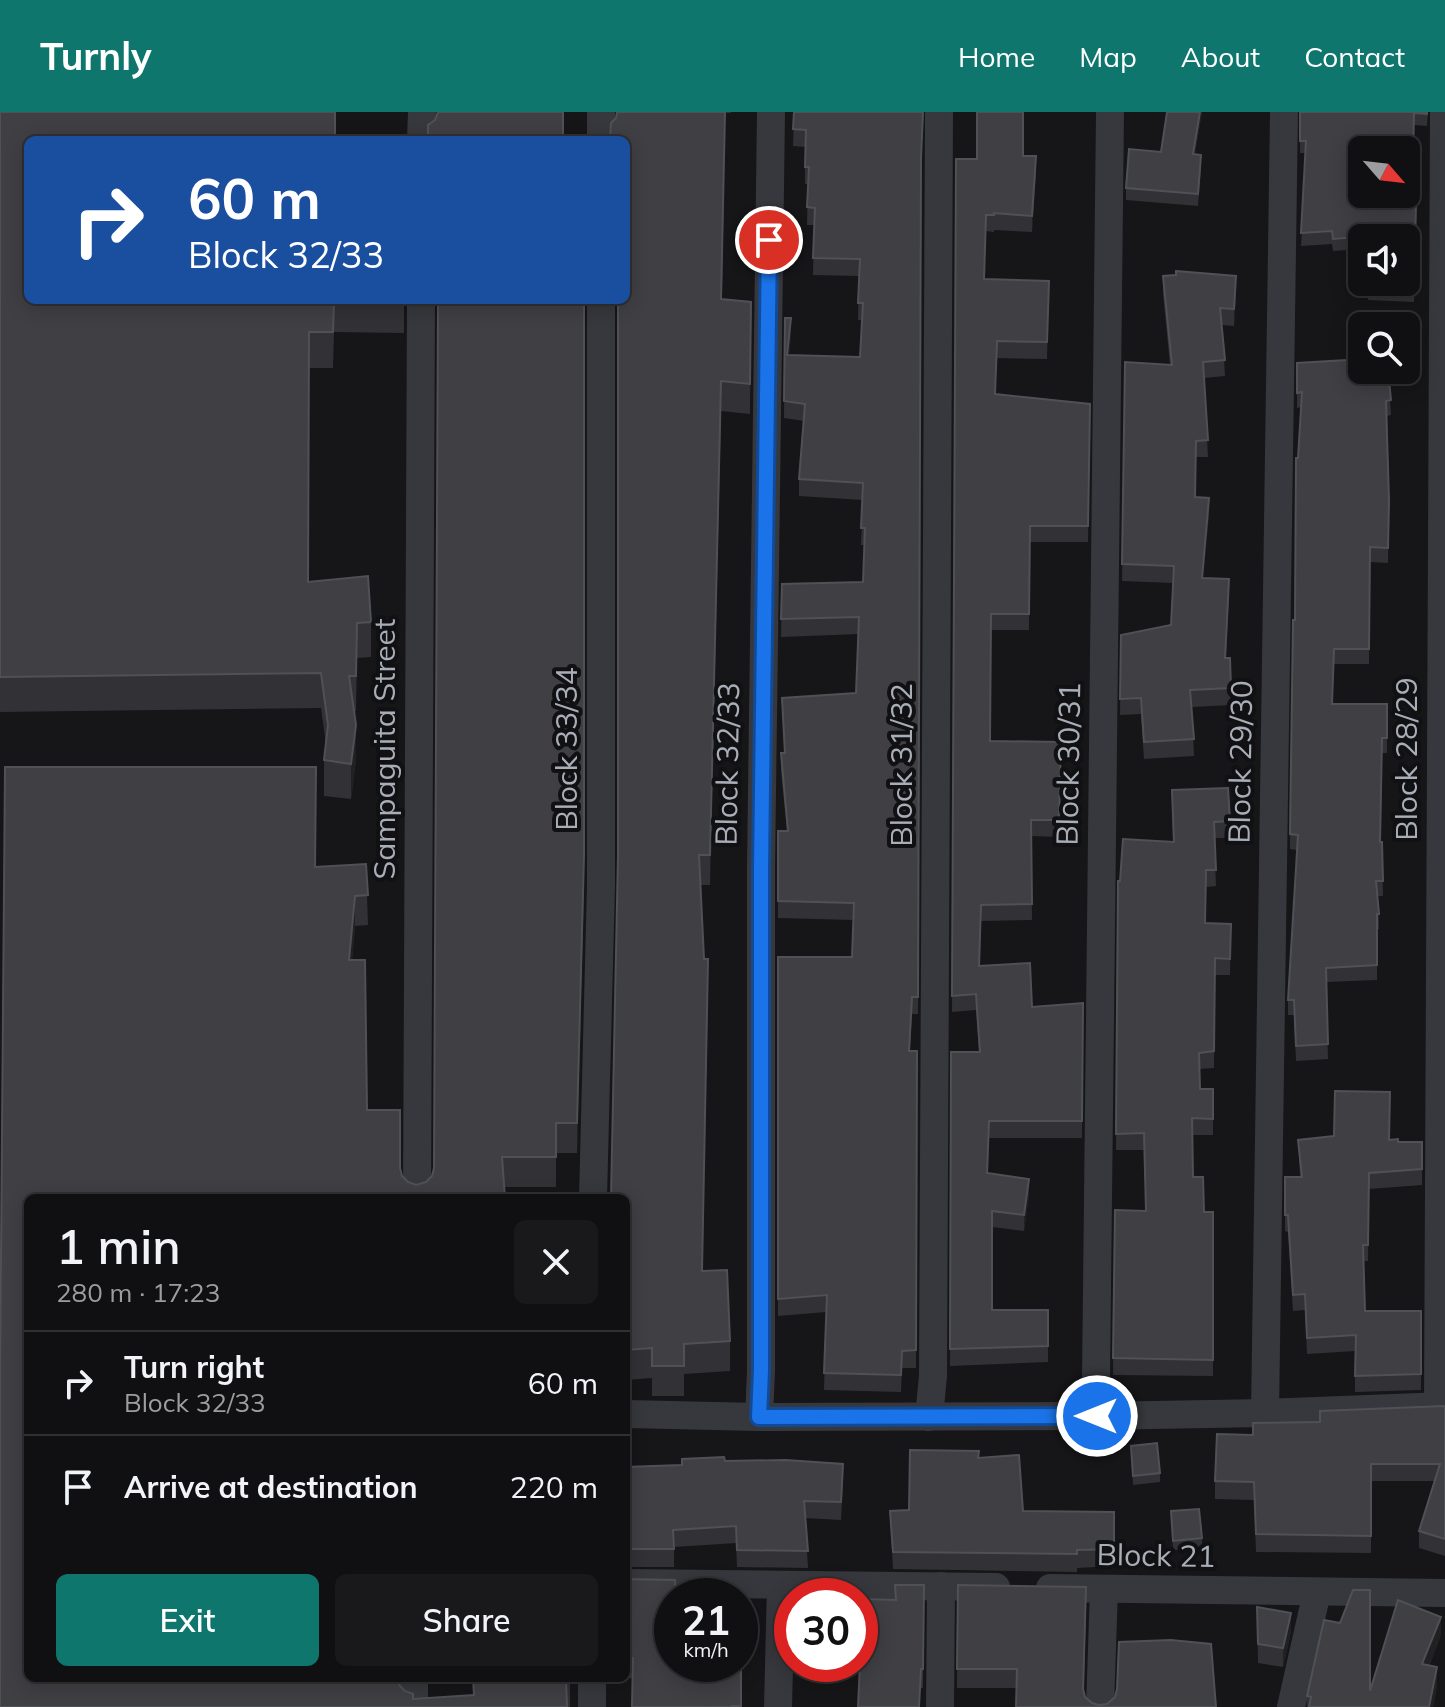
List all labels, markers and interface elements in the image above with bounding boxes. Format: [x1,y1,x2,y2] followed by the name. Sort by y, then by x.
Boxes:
[40,32,152,80] text: Turnly
[958,39,1035,74] text: Home
[1079,39,1137,74] text: Map
[1181,39,1260,74] text: About
[1304,39,1405,74] text: Contact
[1348,136,1420,208] north arrow
[1348,136,1420,384] map controls
[188,163,321,233] text: 60 m
[56,168,160,272] icon: right
[735,206,803,274] pin
[747,218,791,262] icon: arrive
[1348,224,1420,296] button: sound
[188,232,384,277] text: Block 32/33
[1348,312,1420,384] button: search
[365,619,403,879] street label: Sampaguita Street
[547,667,585,831] street label: Block 33/34
[1387,677,1425,841] street label: Block 28/29
[1220,680,1260,844] street label: Block 29/30
[707,682,747,846] street label: Block 32/33
[1048,682,1088,846] street label: Block 30/31
[882,683,920,847] street label: Block 31/32
[56,1216,181,1276] text: 1 min
[514,1220,598,1304] button: close
[56,1276,220,1309] text: 280 m · 17:23
[124,1348,264,1386] text: Turn right
[56,1361,100,1405] icon: right
[528,1364,598,1402] text: 60 m
[1055,1374,1139,1458] position arrow
[124,1386,266,1419] text: Block 32/33
[56,1465,100,1509] icon: arrive
[124,1468,418,1506] text: Arrive at destination
[510,1468,598,1506] text: 220 m
[1096,1535,1216,1575] street label: Block 21
[56,1574,319,1666] button: Exit
[335,1574,598,1666] button: Share
[774,1578,878,1682] speed limit sign: 30
[682,1595,730,1645] text: 21
[683,1637,729,1662] text: km/h

